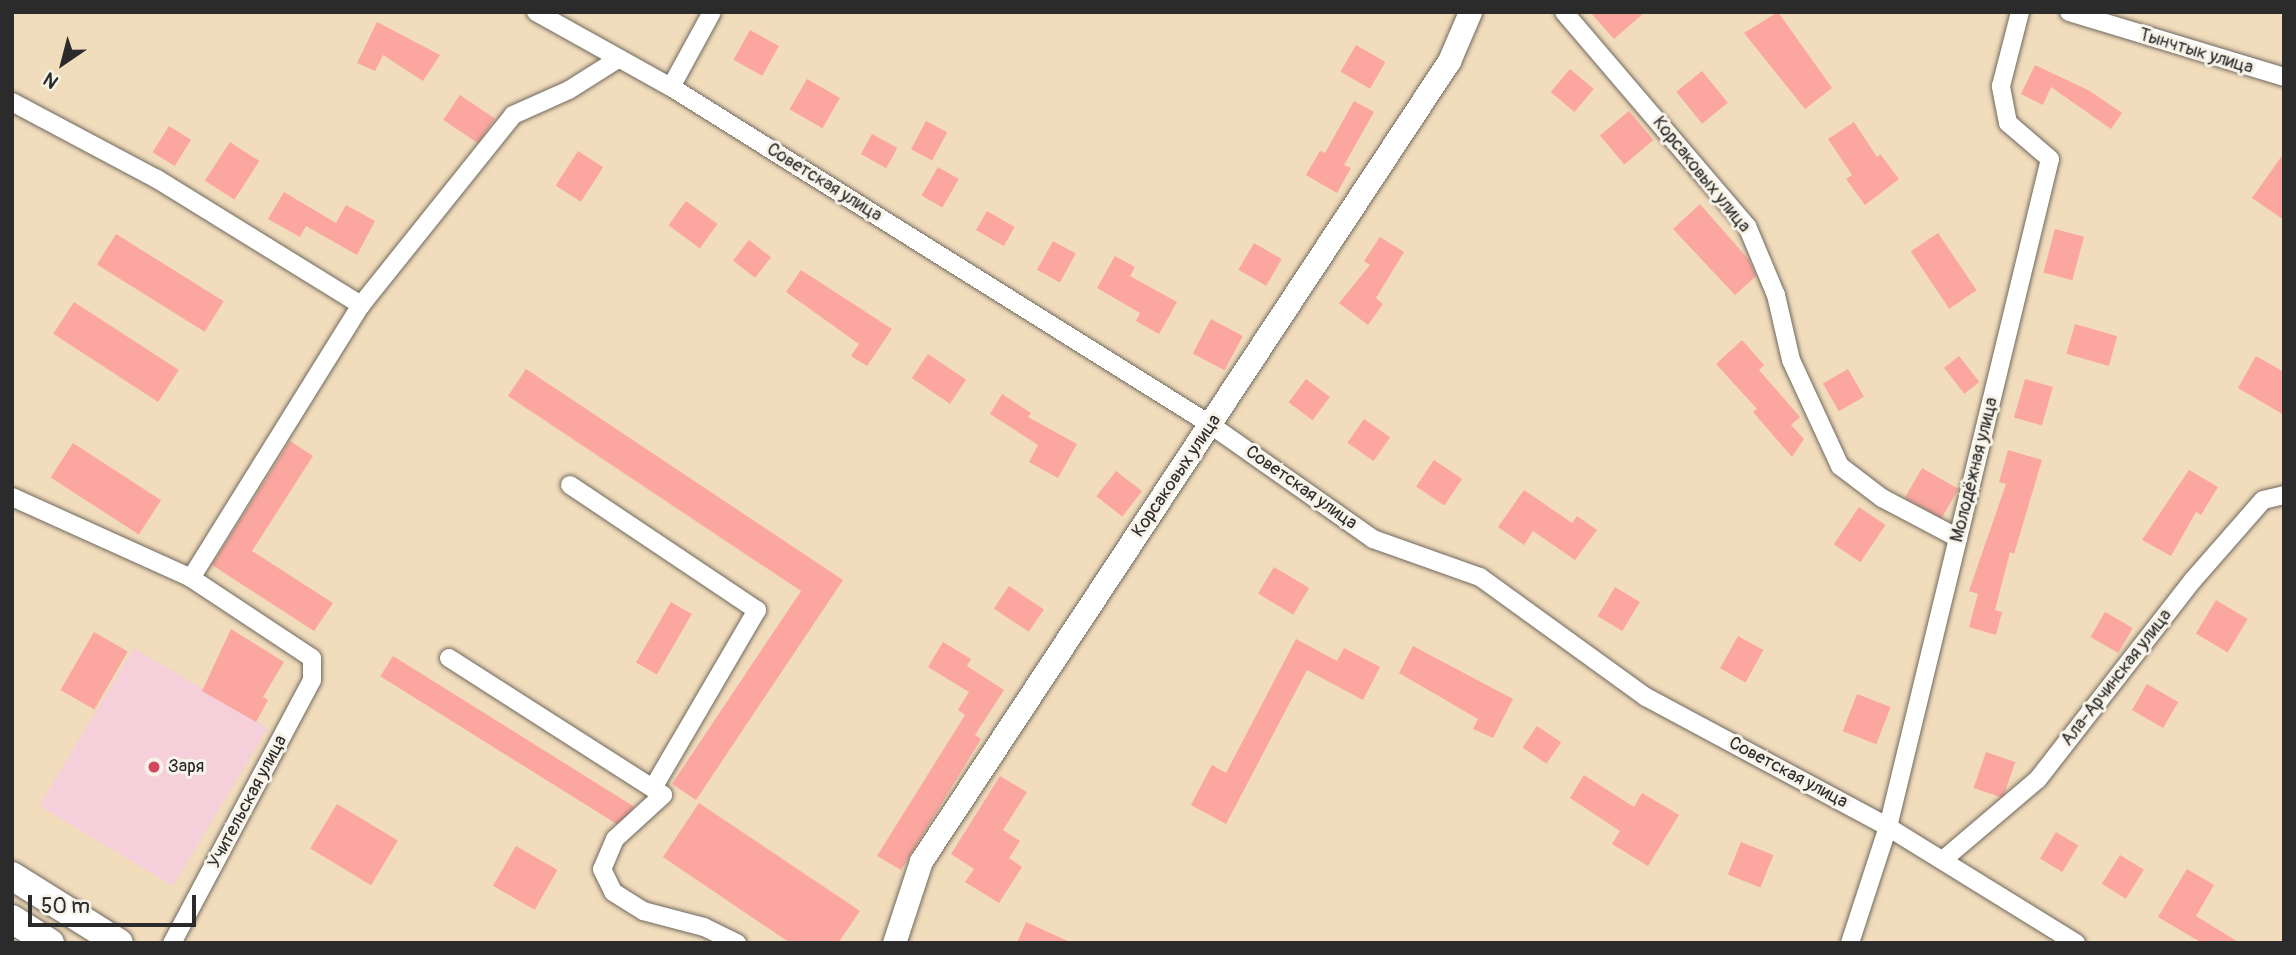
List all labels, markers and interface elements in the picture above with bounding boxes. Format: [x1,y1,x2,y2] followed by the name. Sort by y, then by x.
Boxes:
[2136,24,2256,80] street label: Тынчтык улица
[28,28,98,98] north arrow
[39,67,63,94] text: N
[1648,113,1754,237] street label: Корсаковых улица
[763,139,885,227] street label: Советская улица
[1947,395,2003,545] street label: Молодёжная улица
[1128,411,1226,541] street label: Корсаковых улица
[1241,441,1361,535] street label: Советская улица
[2057,605,2177,751] street label: Ала-Арчинская улица
[204,732,292,872] street label: Учительская улица
[1725,733,1851,813] street label: Советская улица
[168,756,204,778] place label: Заря
[146,759,162,775] marker: Заря
[32,881,200,925] scale bar
[41,893,90,920] text: 50 m

